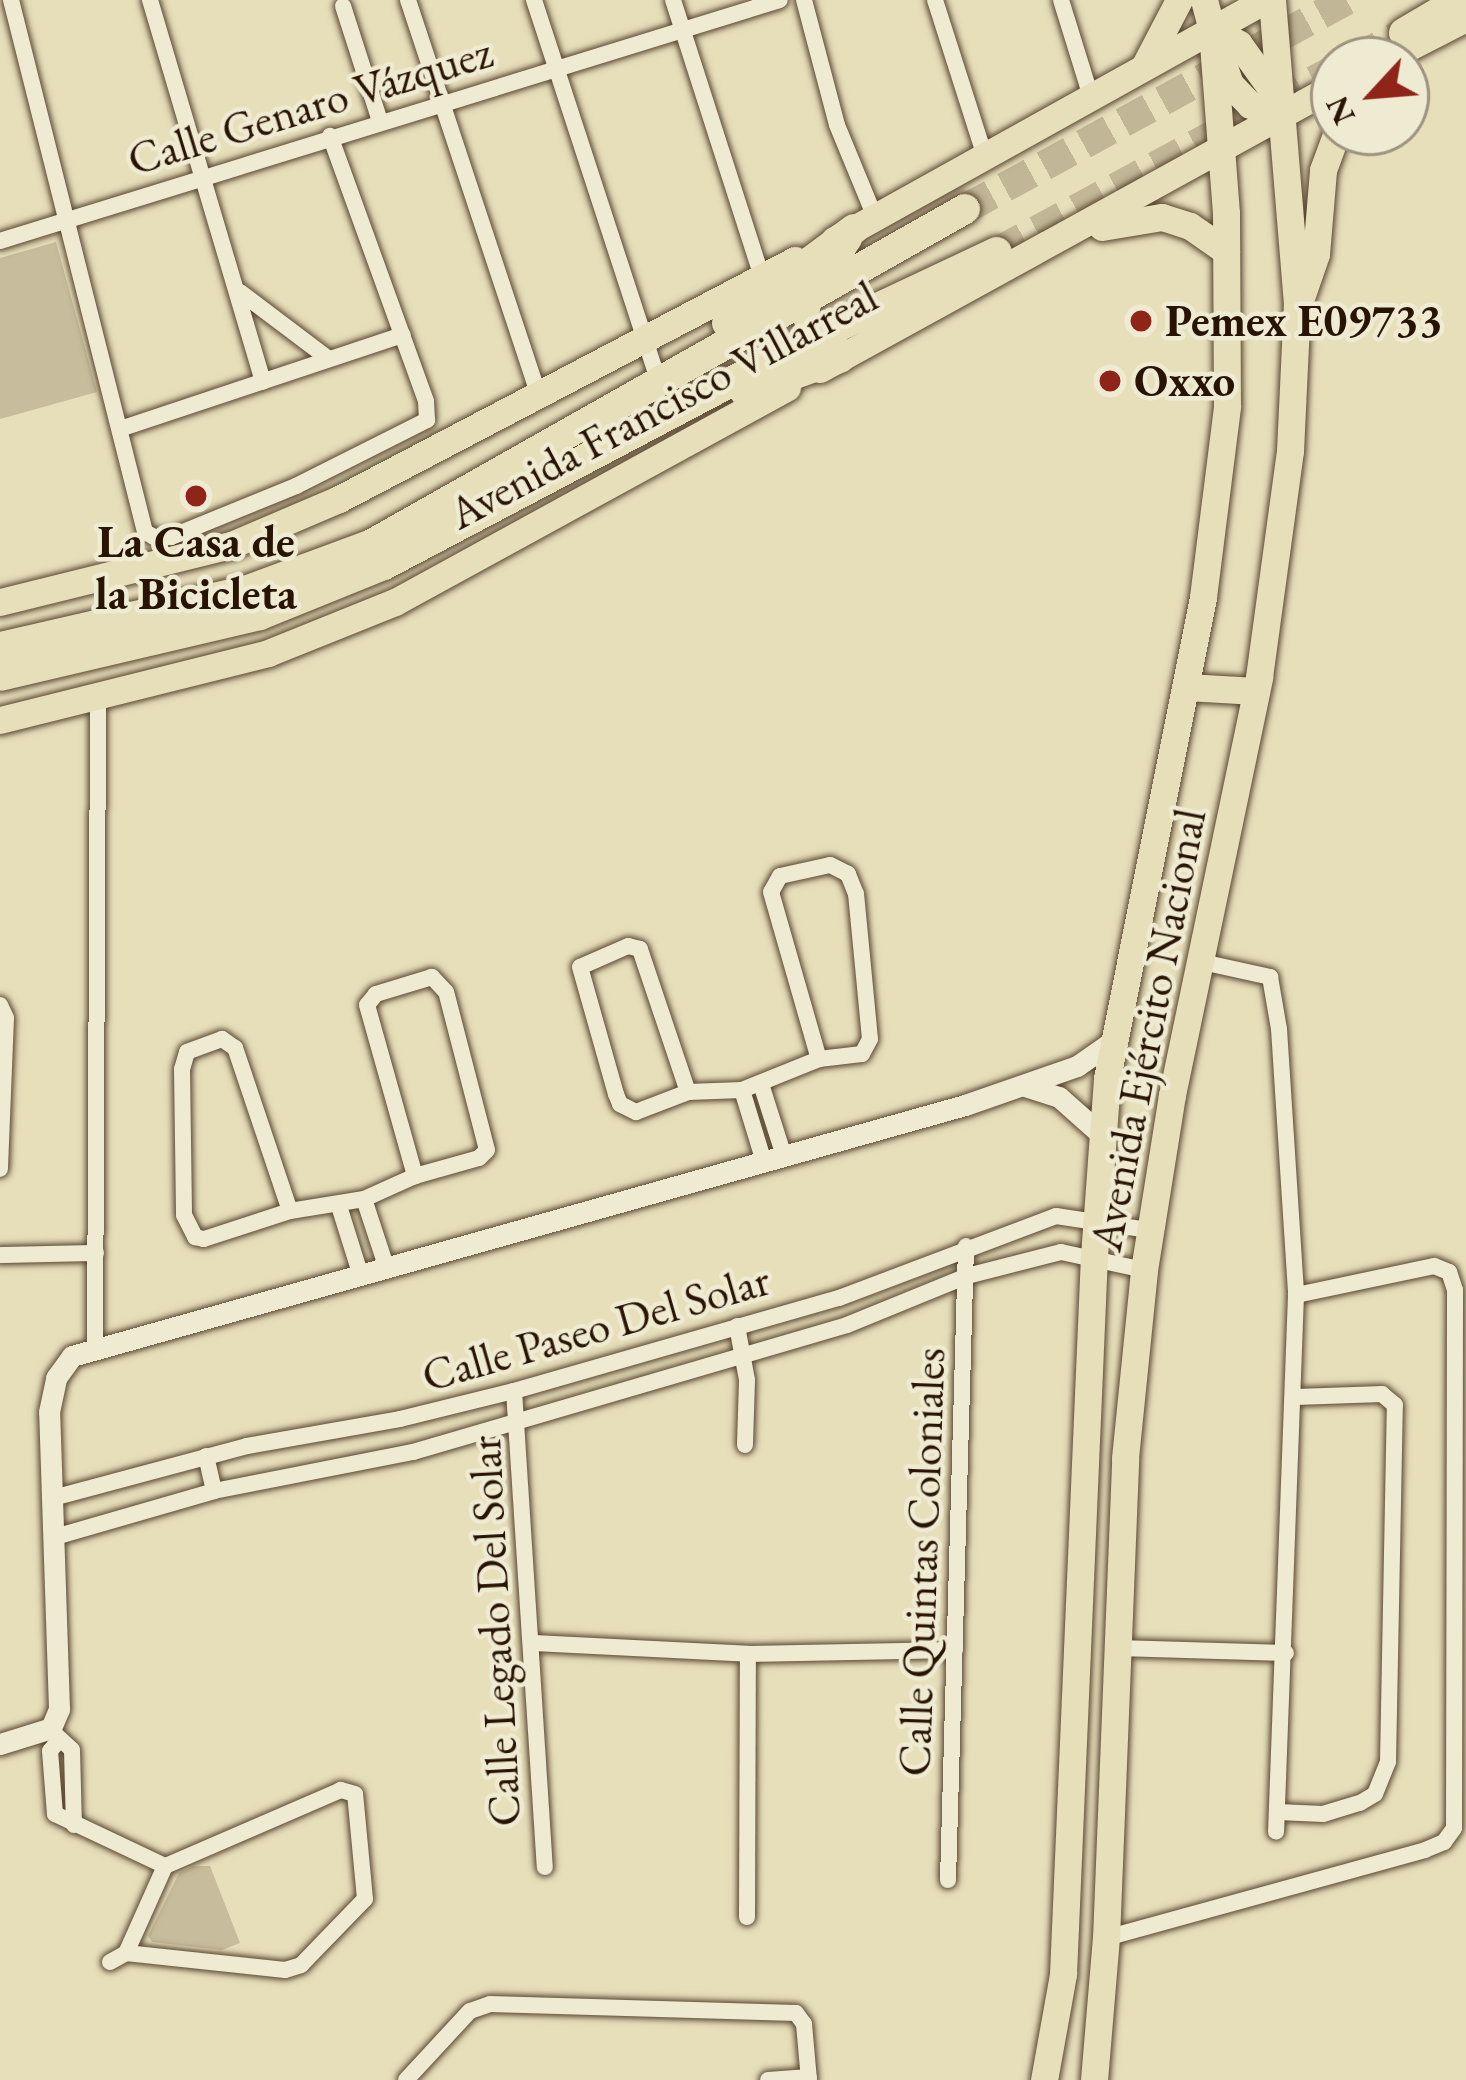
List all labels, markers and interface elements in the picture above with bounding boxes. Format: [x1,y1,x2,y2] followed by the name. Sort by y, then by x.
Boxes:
[121,25,499,187] street label: Calle Genaro Vázquez
[1310,36,1430,156] north arrow
[1315,89,1365,132] text: N
[440,269,886,541] street label: Avenida Francisco Villarreal
[1165,294,1442,348] place label: Pemex E09733
[1128,308,1154,334] marker: Pemex E09733
[1134,354,1235,408] place label: Oxxo
[1097,368,1123,394] marker: Oxxo
[183,483,209,509] marker: La Casa de la Bicicleta
[95,515,297,621] place label: La Casa de la Bicicleta
[1079,804,1217,1256] street label: Avenida Ejército Nacional
[416,1253,776,1403] street label: Calle Paseo Del Solar
[888,1347,956,1777] street label: Calle Quintas Coloniales
[458,1434,532,1828] street label: Calle Legado Del Solar

